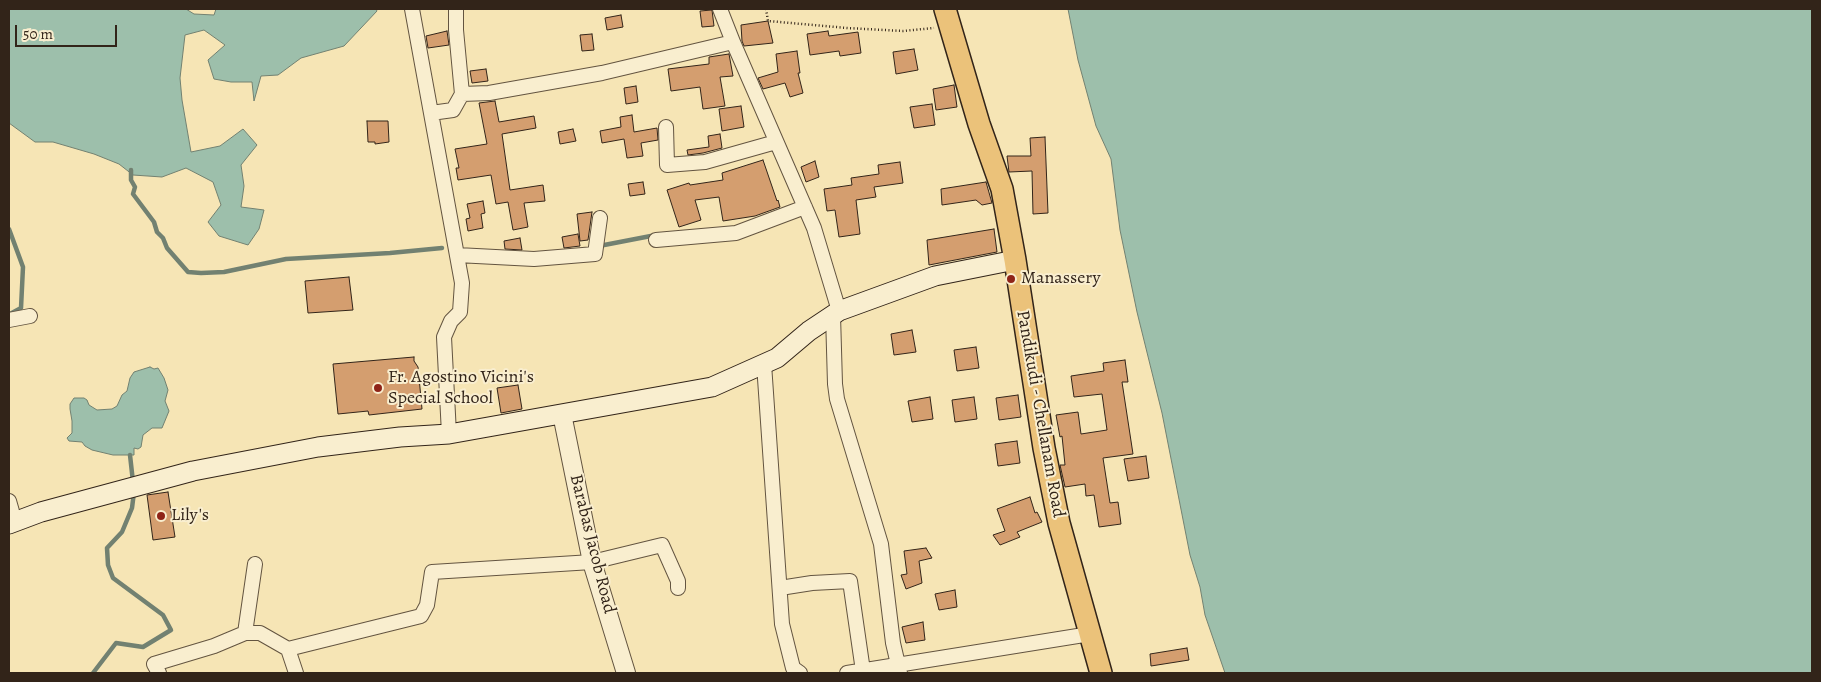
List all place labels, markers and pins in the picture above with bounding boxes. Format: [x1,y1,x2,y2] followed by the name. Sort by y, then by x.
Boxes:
[1021,268,1100,290] place label: Manassery
[1005,273,1017,285] marker: Manassery
[388,367,534,409] place label: Fr. Agostino Vicini's Special School
[372,382,384,394] marker: Fr. Agostino Vicini's Special School
[171,505,209,527] place label: Lily's
[155,510,167,522] marker: Lily's

